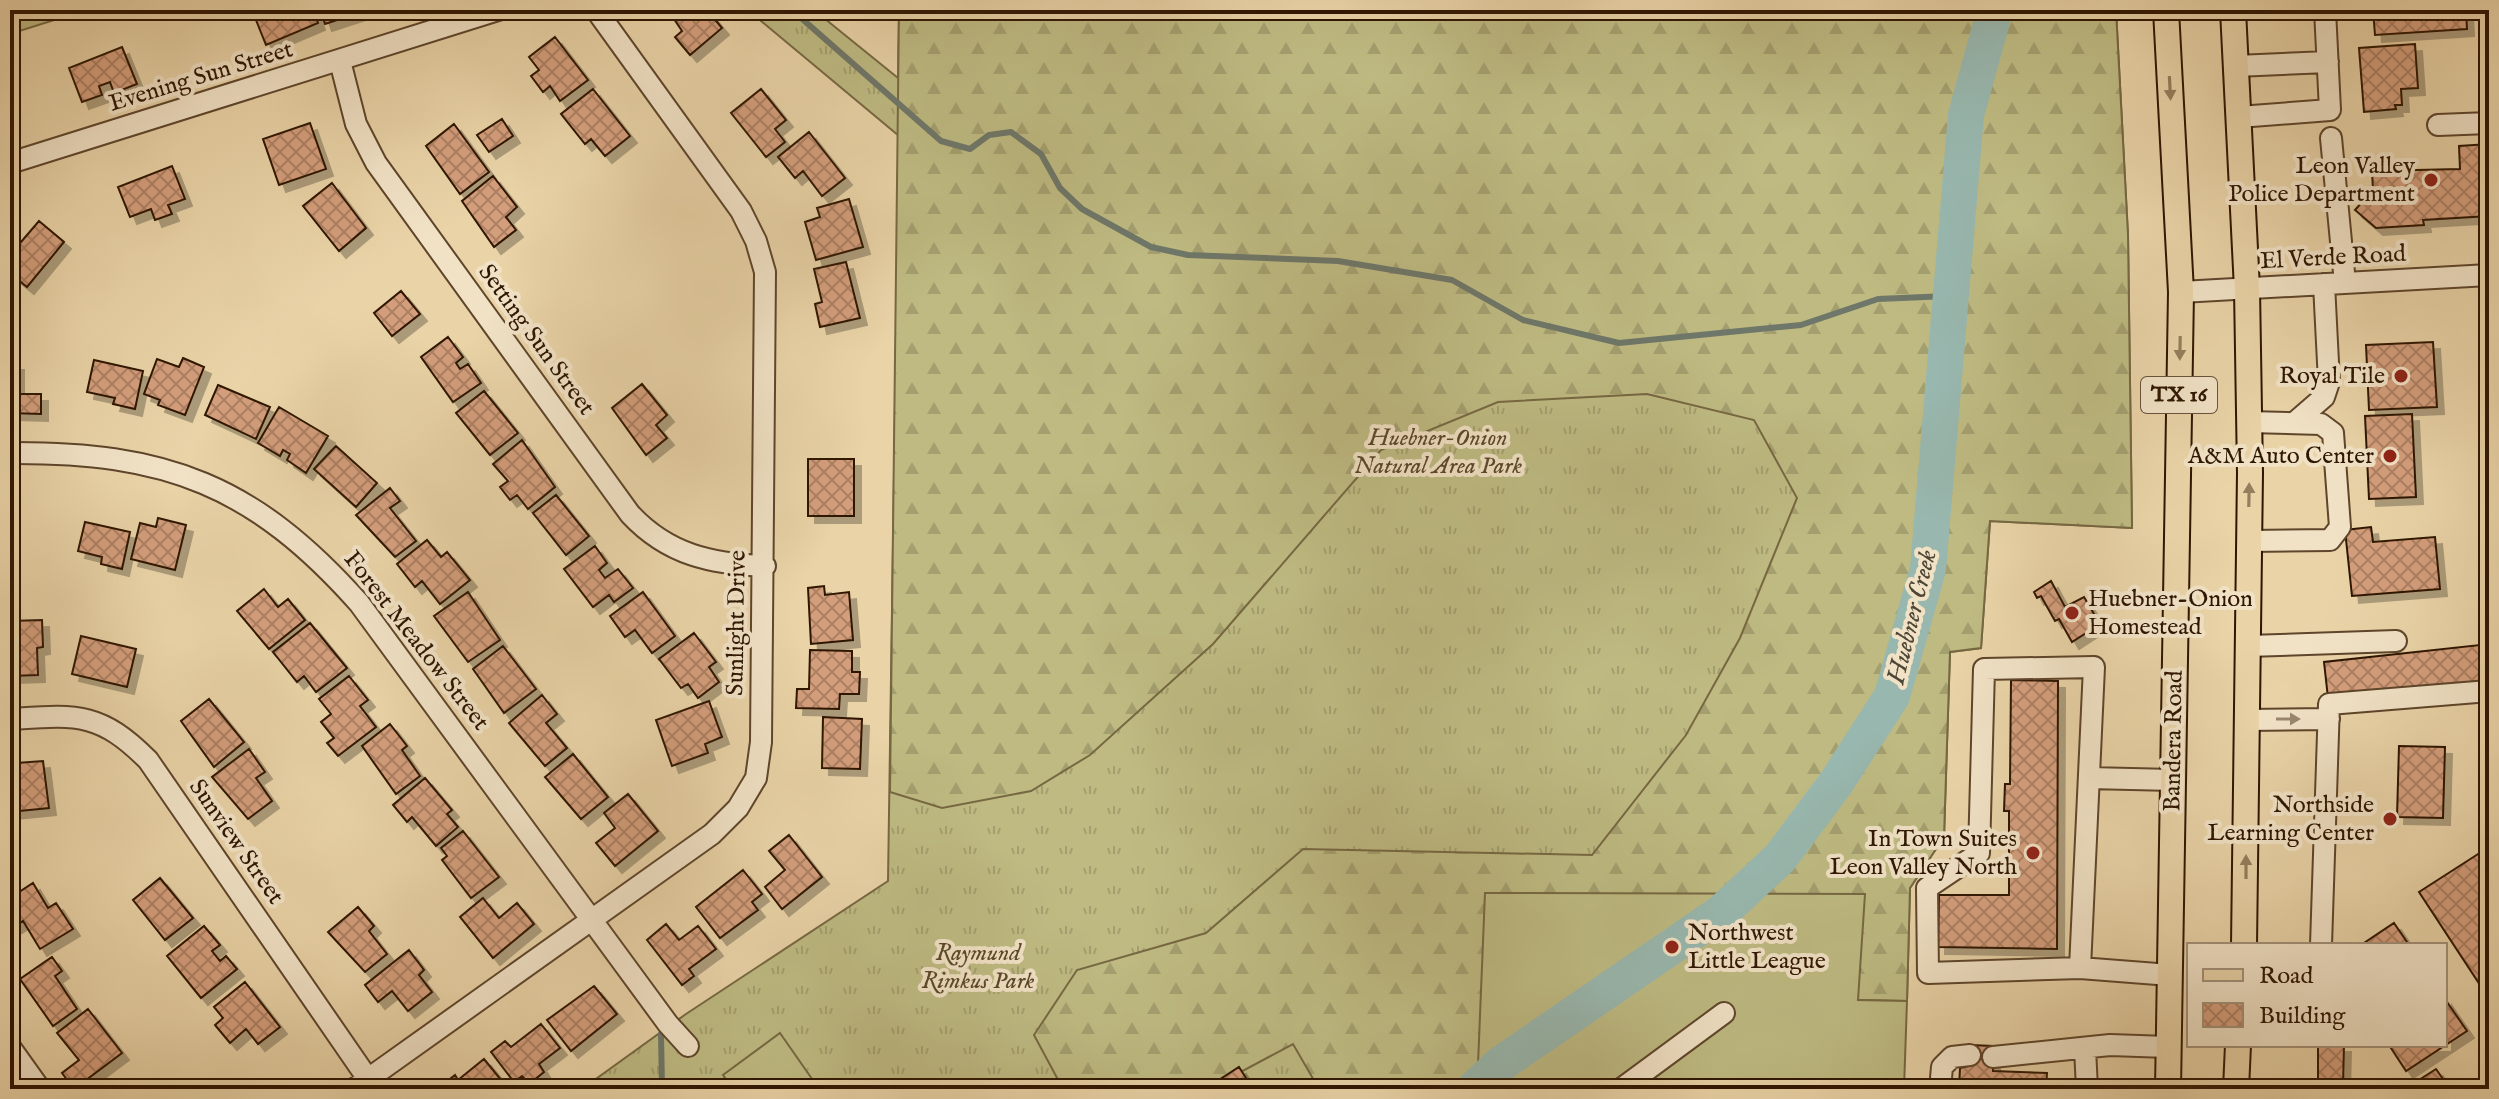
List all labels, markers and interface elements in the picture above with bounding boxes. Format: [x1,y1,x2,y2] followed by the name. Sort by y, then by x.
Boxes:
[105,34,297,120] street label: Evening Sun Street
[2164,76,2177,101] one-way arrow
[2228,151,2415,210] place label: Leon Valley Police Department
[2422,171,2440,189] marker: Leon Valley Police Department
[2259,239,2407,277] street label: El Verde Road
[471,258,601,422] street label: Setting Sun Street
[2174,336,2186,361] one-way arrow
[2279,361,2385,392] place label: Royal Tile
[2392,367,2410,385] marker: Royal Tile
[2141,377,2217,413] road number: TX 16
[1354,423,1522,482] park label: Huebner-Onion Natural Area Park
[2187,441,2374,472] place label: A&M Auto Center
[2381,447,2399,465] marker: A&M Auto Center
[2243,482,2255,507] one-way arrow
[336,545,496,737] street label: Forest Meadow Street
[1879,546,1945,688] water label: Huebner Creek
[720,550,754,696] street label: Sunlight Drive
[2088,584,2253,643] place label: Huebner-Onion Homestead
[2063,604,2081,622] marker: Huebner-Onion Homestead
[2157,670,2191,812] street label: Bandera Road
[2276,713,2301,725] one-way arrow
[181,773,291,911] street label: Sunview Street
[2207,790,2374,849] place label: Northside Learning Center
[2381,810,2399,828] marker: Northside Learning Center
[1829,824,2017,883] place label: In Town Suites Leon Valley North
[2024,844,2042,862] marker: In Town Suites Leon Valley North
[2240,854,2252,879] one-way arrow
[1688,918,1826,977] place label: Northwest Little League
[922,938,1035,997] park label: Raymund Rimkus Park
[1663,938,1681,956] marker: Northwest Little League
[2187,943,2447,1047] legend
[2259,961,2313,992] text: Road
[2259,1001,2346,1032] text: Building

